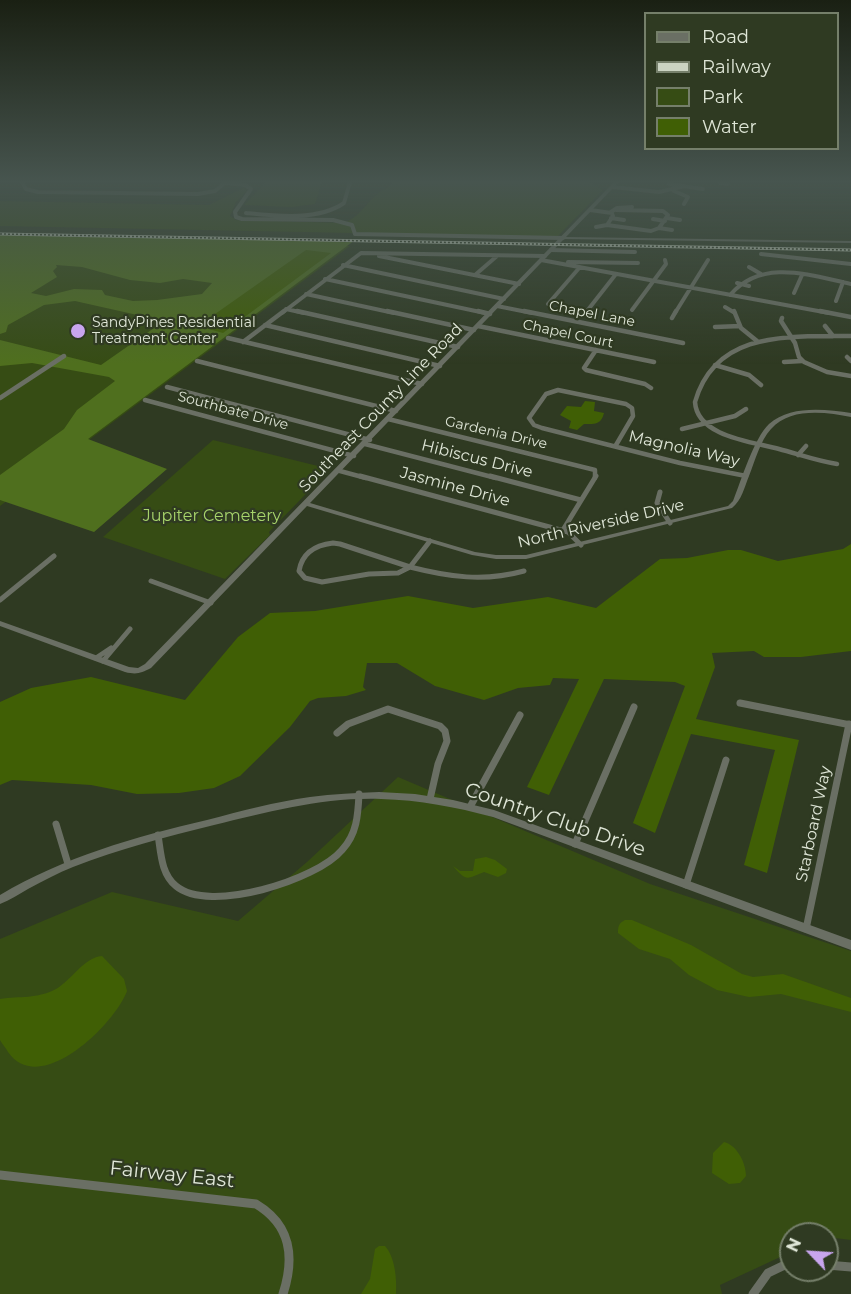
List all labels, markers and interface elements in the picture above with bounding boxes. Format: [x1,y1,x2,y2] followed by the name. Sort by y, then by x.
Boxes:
[644,12,839,150] legend
[702,26,749,48] text: Road
[702,56,771,78] text: Railway
[702,86,743,108] text: Park
[702,116,757,138] text: Water
[547,297,637,331] street label: Chapel Lane
[92,315,256,348] place label: SandyPines Residential Treatment Center
[521,316,615,352] street label: Chapel Court
[295,320,467,496] street label: Southeast County Line Road
[69,322,87,340] marker: SandyPines Residential Treatment Center
[176,388,290,434] street label: Southbate Drive
[443,413,549,453] street label: Gardenia Drive
[627,427,741,471] street label: Magnolia Way
[419,436,535,482] street label: Hibiscus Drive
[398,463,512,511] street label: Jasmine Drive
[516,495,686,553] street label: North Riverside Drive
[143,506,281,526] park label: Jupiter Cemetery
[792,764,836,884] street label: Starboard Way
[462,778,648,862] street label: Country Club Drive
[108,1157,236,1193] street label: Fairway East
[779,1222,839,1282] north arrow
[783,1235,805,1255] text: N

